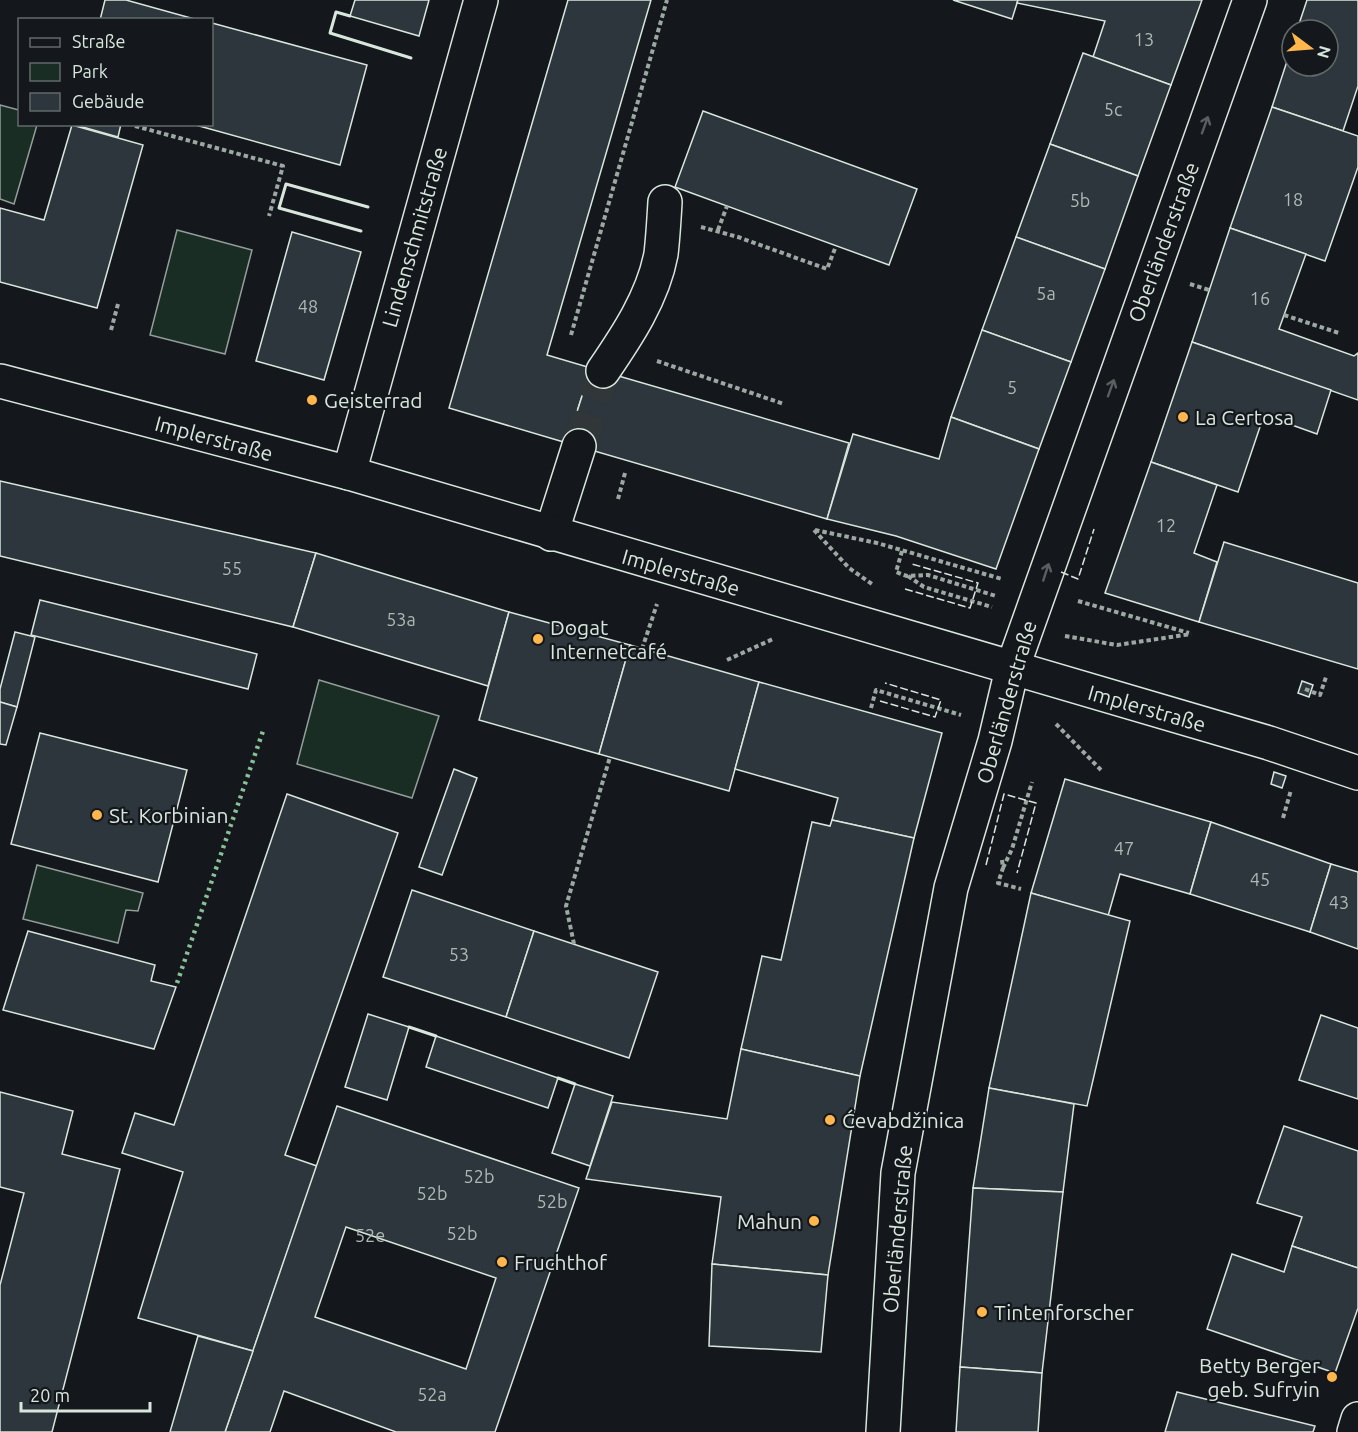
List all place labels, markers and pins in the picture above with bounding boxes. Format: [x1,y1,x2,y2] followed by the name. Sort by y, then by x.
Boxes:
[324,388,423,412] place label: Geisterrad
[305,393,319,407] marker: Geisterrad
[1195,405,1294,429] place label: La Certosa
[1176,410,1190,424] marker: La Certosa
[550,615,667,663] place label: Dogat Internetcafé
[531,632,545,646] marker: Dogat Internetcafé
[109,803,229,827] place label: St. Korbinian
[90,808,104,822] marker: St. Korbinian
[842,1108,964,1132] place label: Ćevabdžinica
[823,1113,837,1127] marker: Ćevabdžinica
[737,1209,802,1233] place label: Mahun
[807,1214,821,1228] marker: Mahun
[514,1250,608,1274] place label: Fruchthof
[495,1255,509,1269] marker: Fruchthof
[994,1300,1134,1324] place label: Tintenforscher
[975,1305,989,1319] marker: Tintenforscher
[1199,1353,1320,1401] place label: Betty Berger geb. Sufryin
[1325,1370,1339,1384] marker: Betty Berger geb. Sufryin

